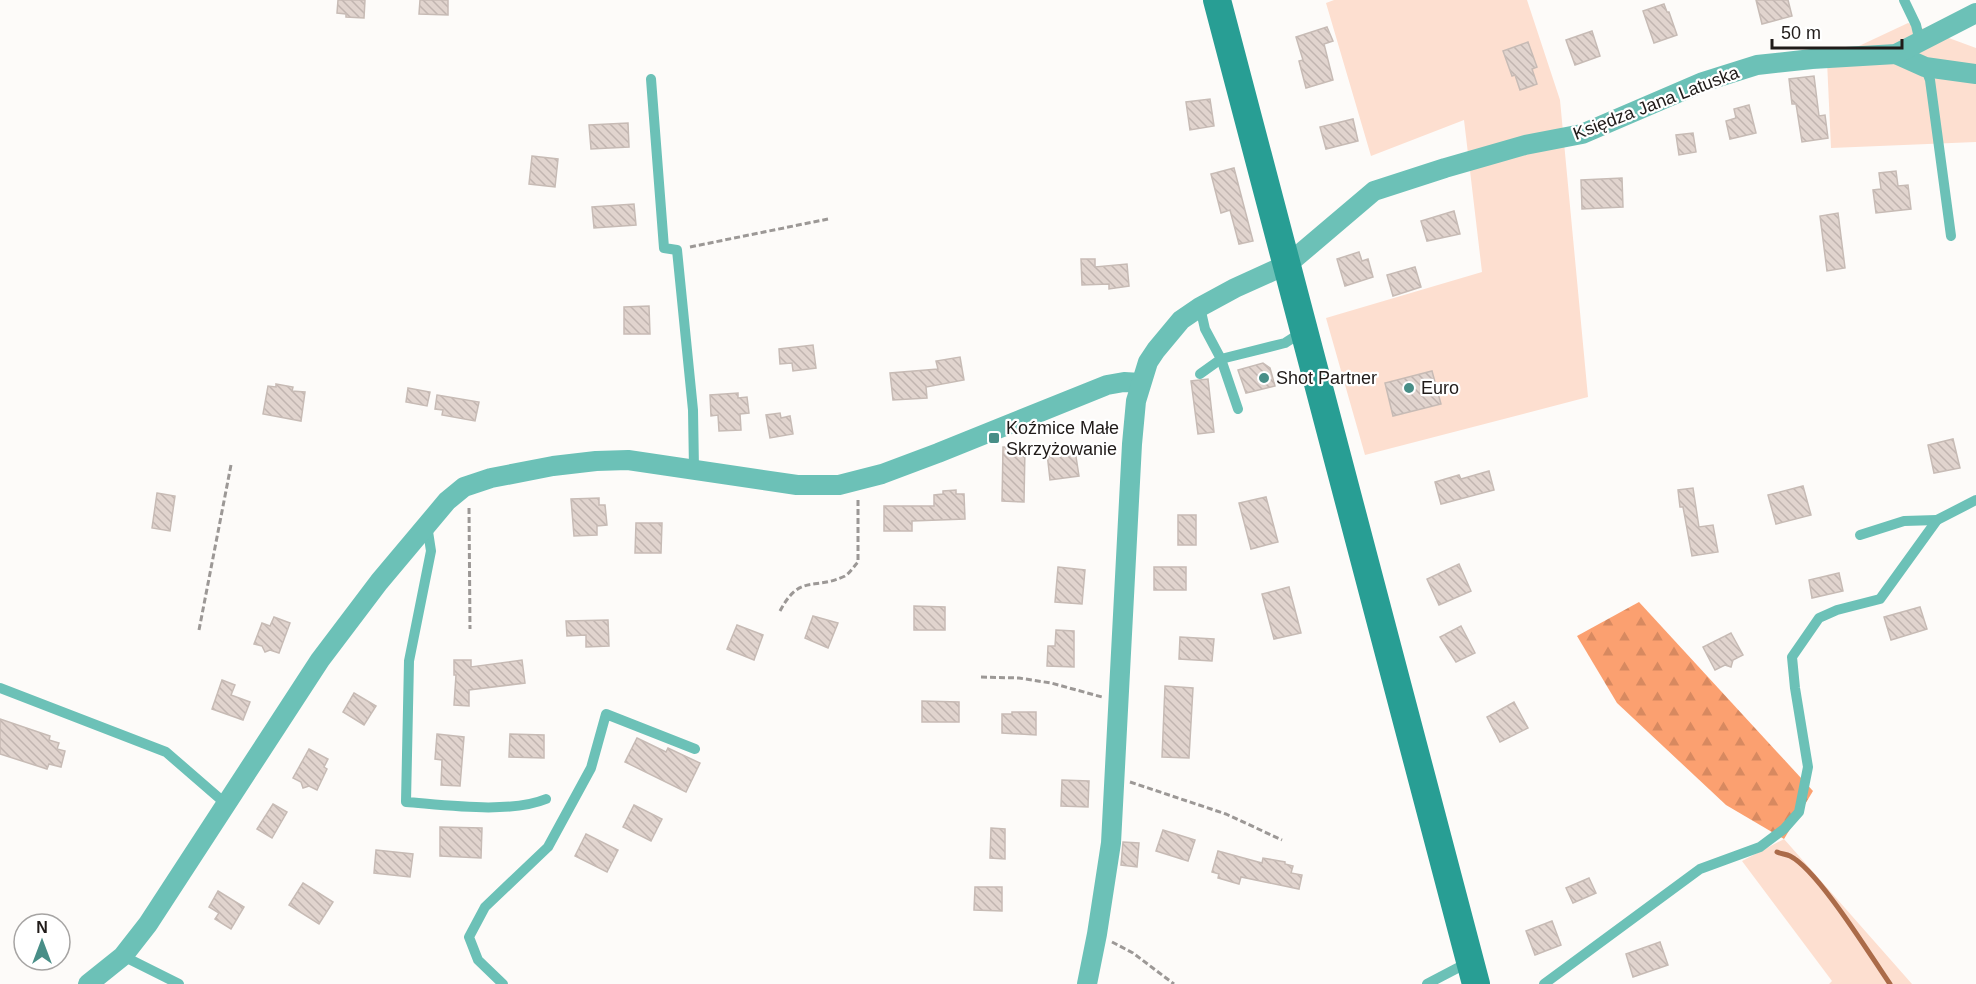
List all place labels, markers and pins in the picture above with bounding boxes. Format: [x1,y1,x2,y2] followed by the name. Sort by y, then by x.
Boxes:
[1276,368,1377,388] place label: Shot Partner
[1257,371,1271,385] marker: Shot Partner
[1421,378,1459,398] place label: Euro
[1402,381,1416,395] marker: Euro
[1006,418,1119,459] place label: Koźmice Małe Skrzyżowanie
[987,431,1001,445] marker: Koźmice Małe Skrzyżowanie

